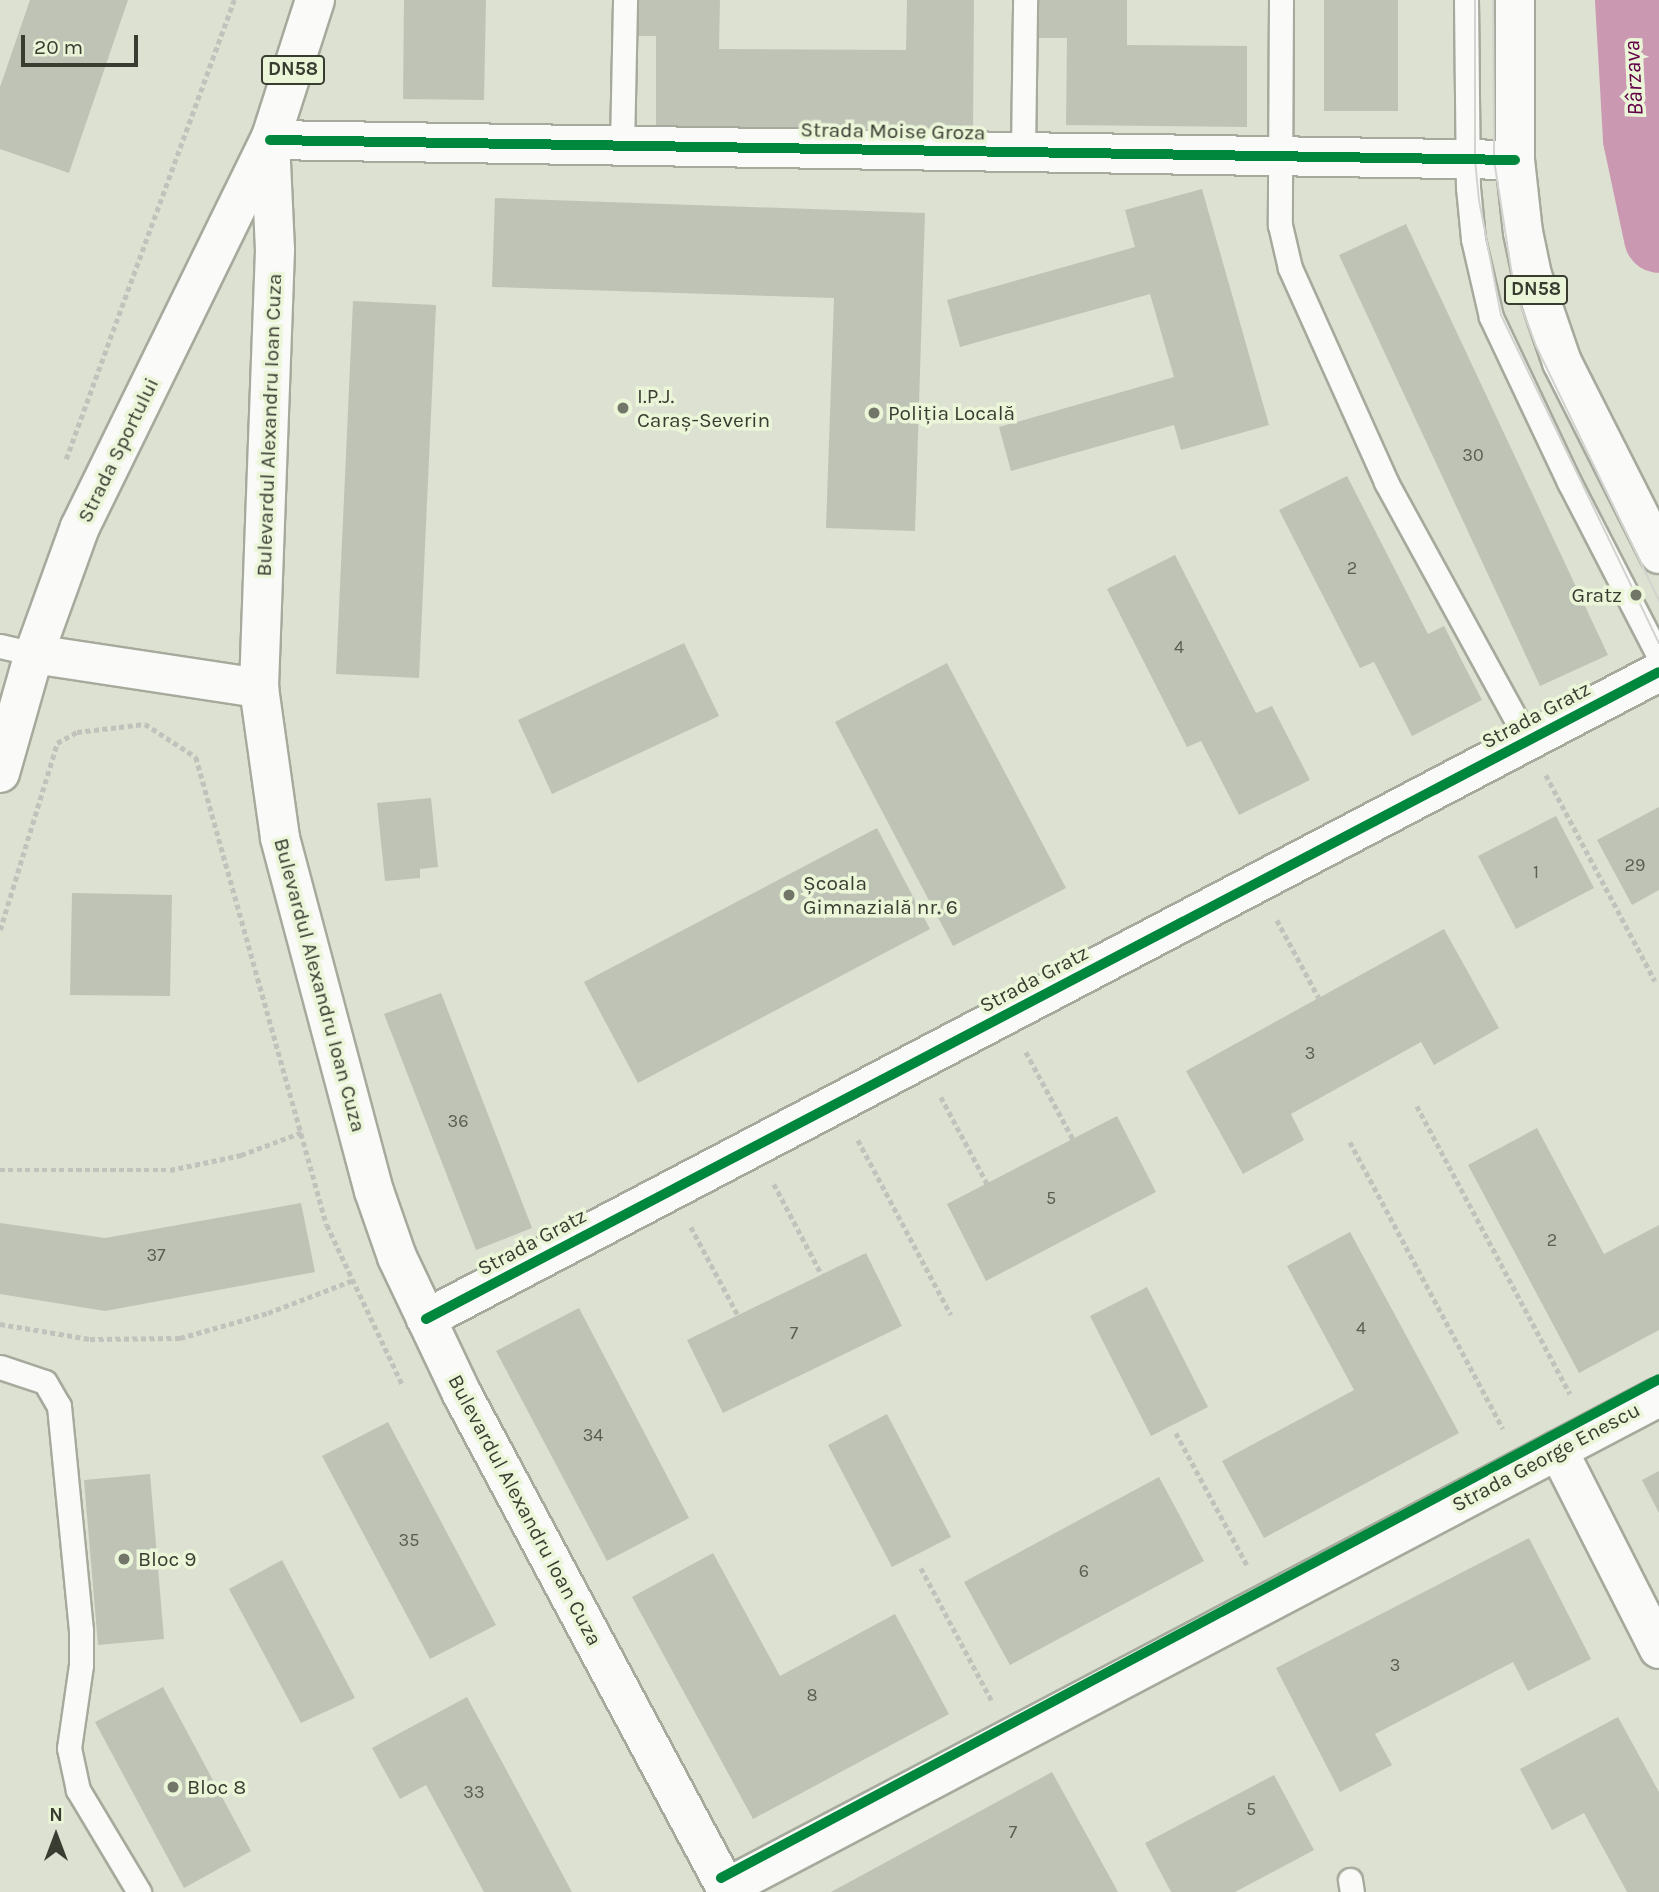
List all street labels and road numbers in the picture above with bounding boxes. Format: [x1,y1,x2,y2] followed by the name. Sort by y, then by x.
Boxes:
[260,54,326,86] road number: DN58
[800,117,986,145] street label: Strada Moise Groza
[251,273,287,577] street label: Bulevardul Alexandru Ioan Cuza
[1503,274,1569,306] road number: DN58
[72,373,164,527] street label: Strada Sportului
[1477,676,1595,754] street label: Strada Gratz
[269,835,371,1135] street label: Bulevardul Alexandru Ioan Cuza
[975,940,1093,1018] street label: Strada Gratz
[473,1203,591,1281] street label: Strada Gratz
[443,1370,607,1650] street label: Bulevardul Alexandru Ioan Cuza
[1448,1397,1644,1517] street label: Strada George Enescu

